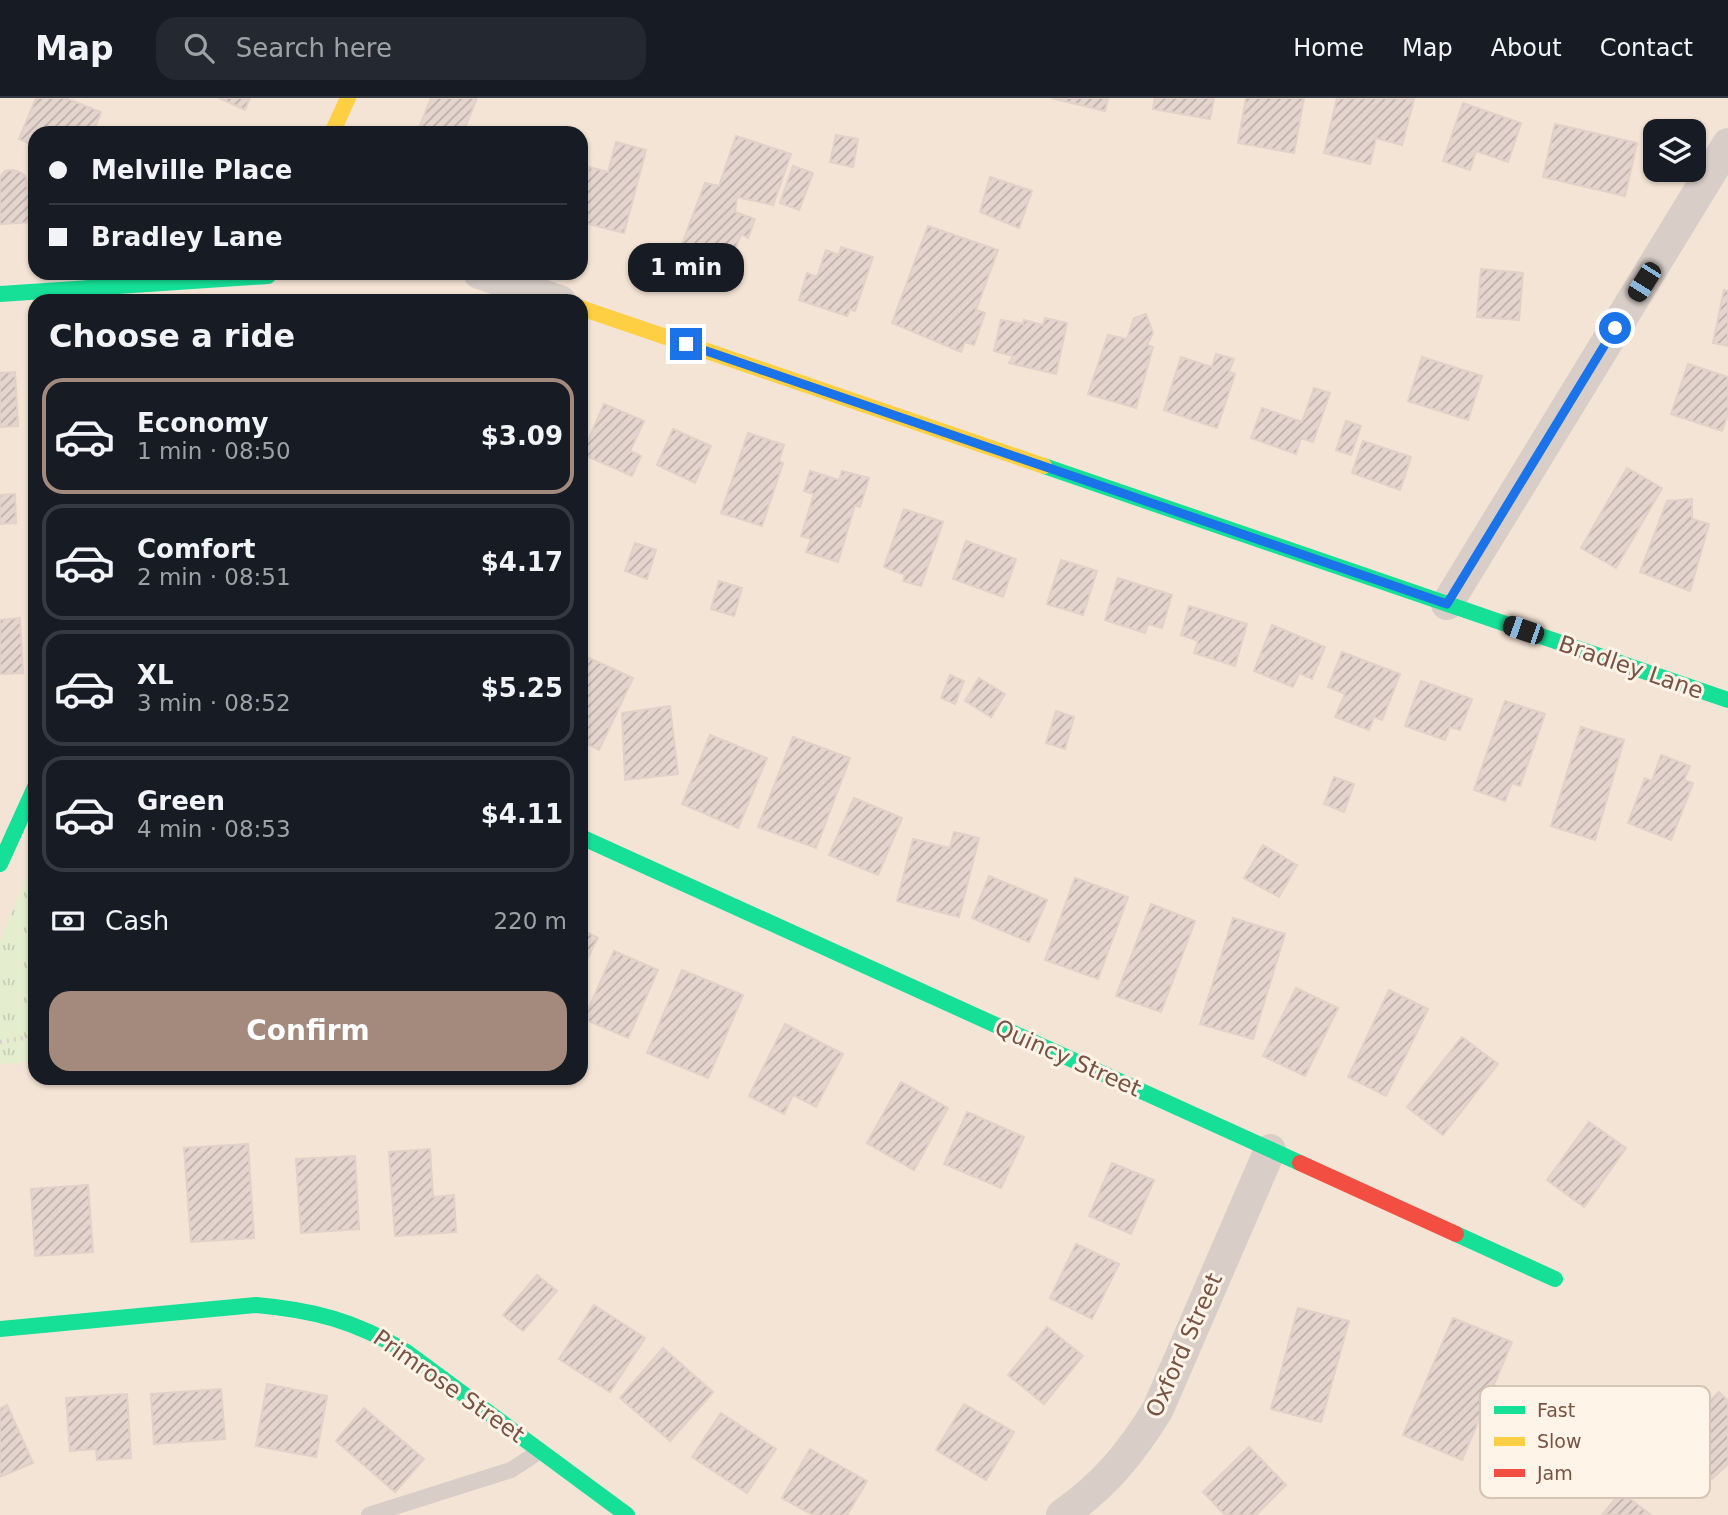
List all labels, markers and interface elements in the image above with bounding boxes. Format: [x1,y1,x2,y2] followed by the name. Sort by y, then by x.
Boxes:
[156,17,646,80] search box
[35,29,114,68] text: Map
[180,29,218,67] icon: search
[236,33,392,63] text: Search here
[1293,34,1364,62] text: Home
[1402,34,1453,62] text: Map
[1491,34,1562,62] text: About
[1600,34,1693,62] text: Contact
[1643,119,1706,182] map controls
[1643,119,1706,182] button: layers
[91,155,292,185] text: Melville Place
[91,222,283,252] text: Bradley Lane
[628,243,744,292] callout: 1 min
[650,254,722,280] text: 1 min
[1624,259,1665,305] car
[1599,312,1631,344] route start
[49,317,295,355] text: Choose a ride
[670,328,702,360] route end
[53,405,116,468] icon: car
[137,408,268,438] text: Economy
[481,421,563,451] text: $3.09
[137,438,291,464] text: 1 min · 08:50
[53,531,116,594] icon: car
[137,534,255,564] text: Comfort
[481,547,563,577] text: $4.17
[137,564,291,590] text: 2 min · 08:51
[1500,613,1547,647] car
[1555,630,1707,704] street label: Bradley Lane
[53,657,116,720] icon: car
[137,660,174,690] text: XL
[481,673,563,703] text: $5.25
[137,690,291,716] text: 3 min · 08:52
[53,783,116,846] icon: car
[137,786,225,816] text: Green
[481,799,563,829] text: $4.11
[137,816,291,842] text: 4 min · 08:53
[49,902,87,940] icon: cash
[105,906,169,936] text: Cash
[493,908,567,934] text: 220 m
[49,991,567,1071] button: Confirm
[991,1014,1145,1102] street label: Quincy Street
[1141,1269,1227,1421] street label: Oxford Street
[369,1324,529,1448] street label: Primrose Street
[1480,1386,1710,1498] legend
[1537,1399,1575,1421] text: Fast
[1537,1430,1582,1452] text: Slow
[1536,1462,1573,1484] text: Jam

